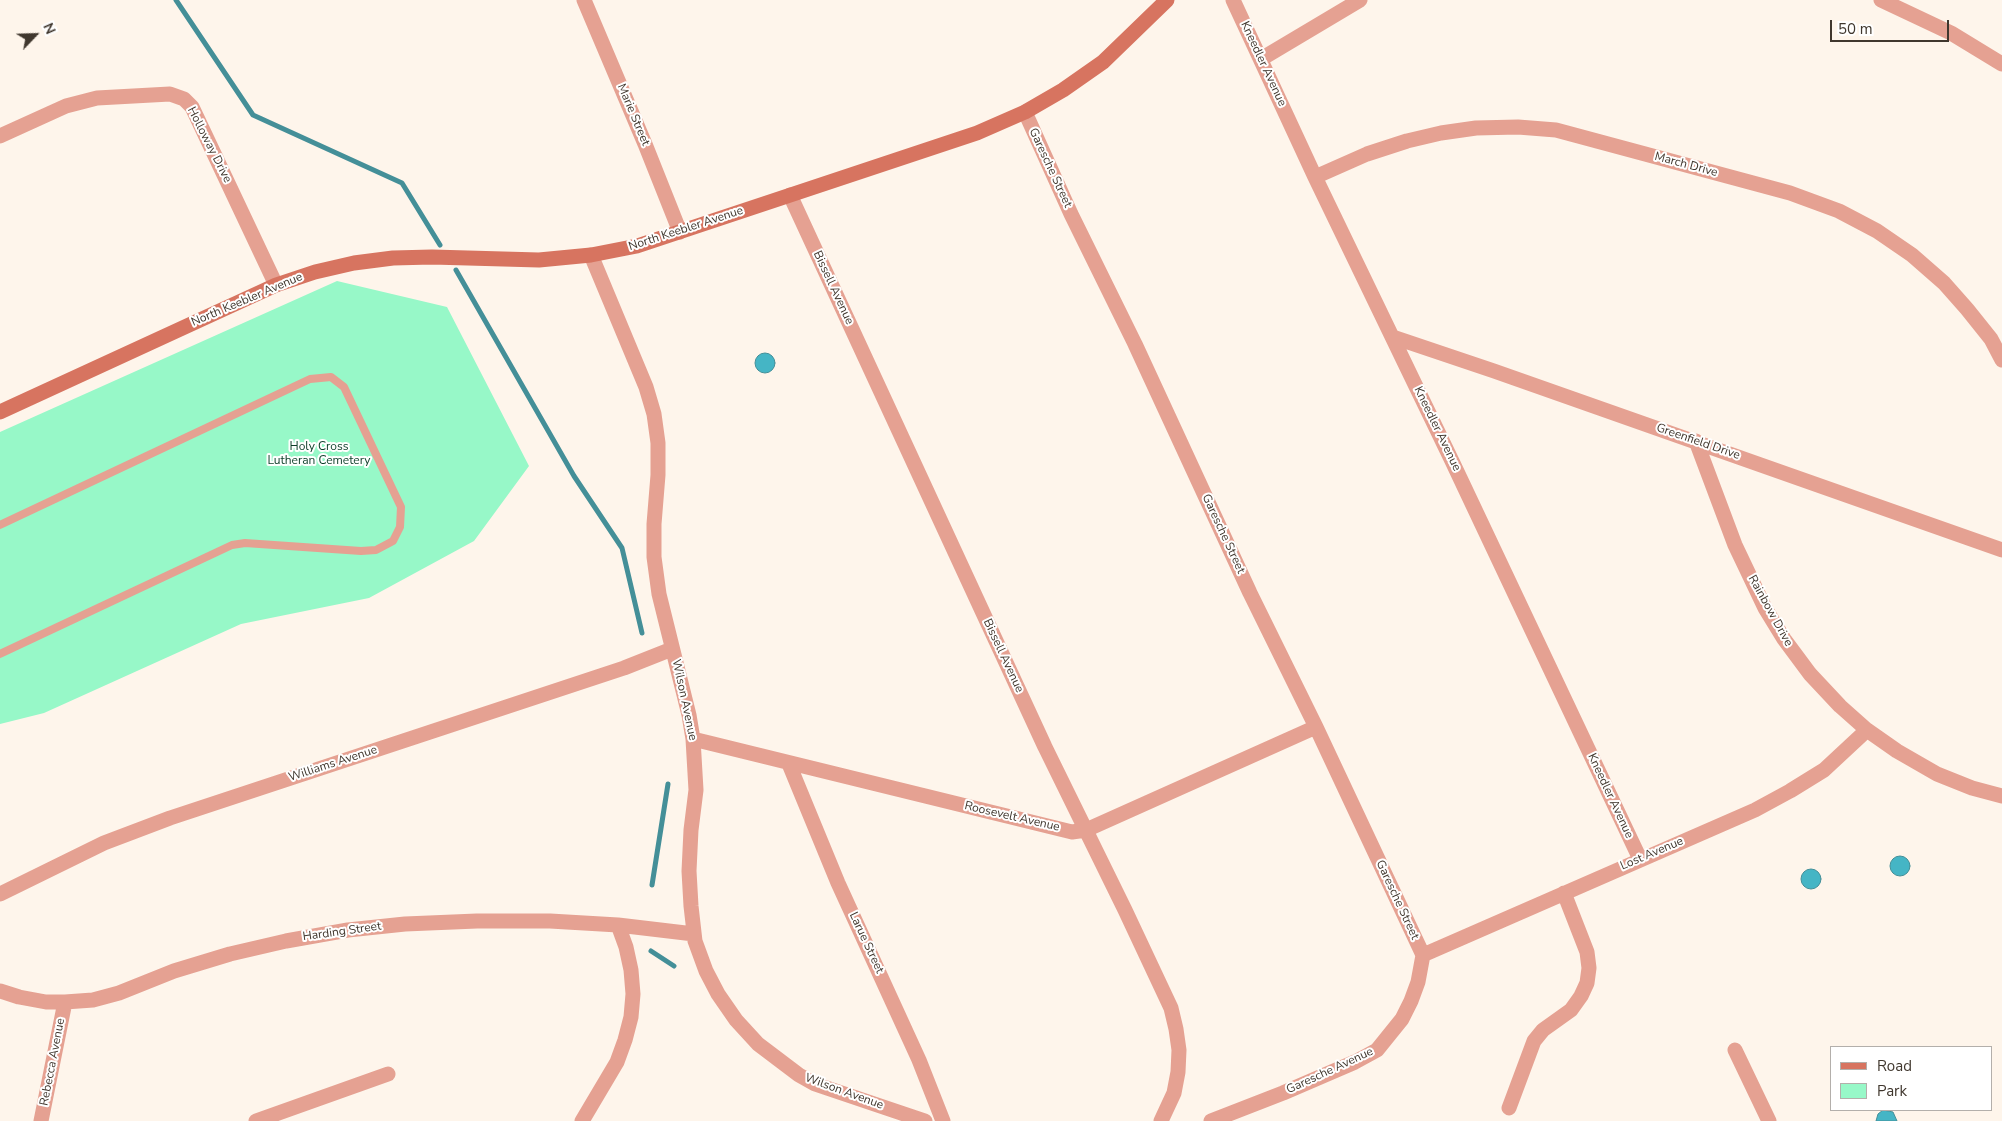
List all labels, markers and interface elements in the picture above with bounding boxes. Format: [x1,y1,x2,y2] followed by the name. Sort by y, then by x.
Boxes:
[10,10,60,60] north arrow
[1832,10,1951,42] scale bar
[1237,19,1289,109] street label: Kneedler Avenue
[1838,19,1873,39] text: 50 m
[38,20,60,37] text: N
[613,82,653,148] street label: Marie Street
[184,105,234,185] street label: Holloway Drive
[1025,126,1075,210] street label: Garesche Street
[1653,150,1719,180] street label: March Drive
[627,204,745,254] street label: North Keebler Avenue
[810,249,856,327] street label: Bissell Avenue
[189,270,305,330] street label: North Keebler Avenue
[1410,384,1464,474] street label: Kneedler Avenue
[1654,421,1742,463] street label: Greenfield Drive
[267,440,371,468] park label: Holy Cross Lutheran Cemetery
[1198,492,1248,576] street label: Garesche Street
[1745,573,1795,649] street label: Rainbow Drive
[980,617,1026,695] street label: Bissell Avenue
[668,658,700,742] street label: Wilson Avenue
[287,743,379,785] street label: Williams Avenue
[1584,751,1636,841] street label: Kneedler Avenue
[963,799,1061,835] street label: Roosevelt Avenue
[1618,834,1686,874] street label: Lost Avenue
[1372,858,1422,942] street label: Garesche Street
[846,910,886,976] street label: Larue Street
[302,919,382,945] street label: Harding Street
[37,1017,69,1107] street label: Rebecca Avenue
[1284,1045,1376,1097] street label: Garesche Avenue
[1830,1046,1992,1111] legend
[1877,1056,1912,1076] text: Road
[803,1071,885,1113] street label: Wilson Avenue
[1877,1081,1907,1101] text: Park

